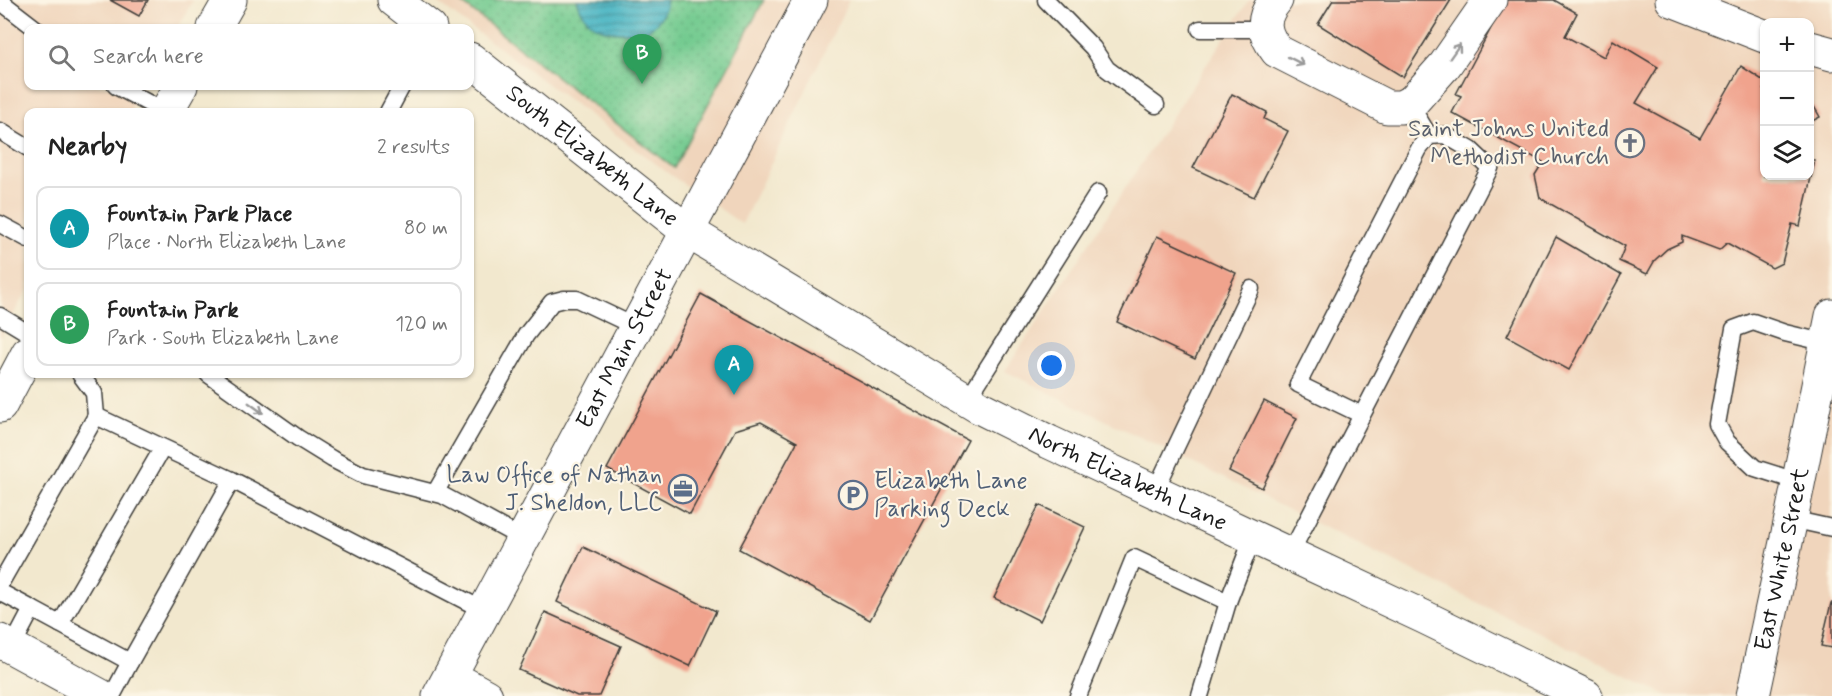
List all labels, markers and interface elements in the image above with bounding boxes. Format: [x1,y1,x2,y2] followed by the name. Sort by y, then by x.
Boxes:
[1760,18,1814,180] map controls
[1760,18,1814,72] button: +
[24,24,474,90] search box
[622,34,662,84] pin: B
[45,41,78,74] icon: search
[93,43,204,71] text: Search here
[1449,43,1461,59] one-way arrow
[1287,55,1304,67] one-way arrow
[1760,72,1814,126] button: −
[499,78,685,234] street label: South Elizabeth Lane
[1408,114,1609,173] place label: Saint Johns United Methodist Church
[1760,126,1814,180] button: layers
[1614,127,1646,159] church icon: Saint Johns United Methodist Church
[48,130,127,164] text: Nearby
[377,134,450,161] text: 2 results
[107,201,292,229] text: Fountain Park Place
[63,215,76,242] text: A
[404,215,448,242] text: 80 m
[107,229,346,256] text: Place · North Elizabeth Lane
[569,263,680,434] street label: East Main Street
[107,297,239,325] text: Fountain Park
[63,311,76,338] text: B
[395,311,448,338] text: 120 m
[107,325,339,352] text: Park · South Elizabeth Lane
[714,346,754,395] pin: A
[1037,351,1066,380] your location
[247,402,263,414] one-way arrow
[1023,419,1232,538] street label: North Elizabeth Lane
[446,460,662,519] place label: Law Office of Nathan J. Sheldon, LLC
[1748,465,1817,654] street label: East White Street
[874,466,1028,528] place label: Elizabeth Lane Parking Deck
[667,473,699,505] office icon: Law Office of Nathan J. Sheldon, LLC
[837,479,869,511] parking icon: Elizabeth Lane Parking Deck

